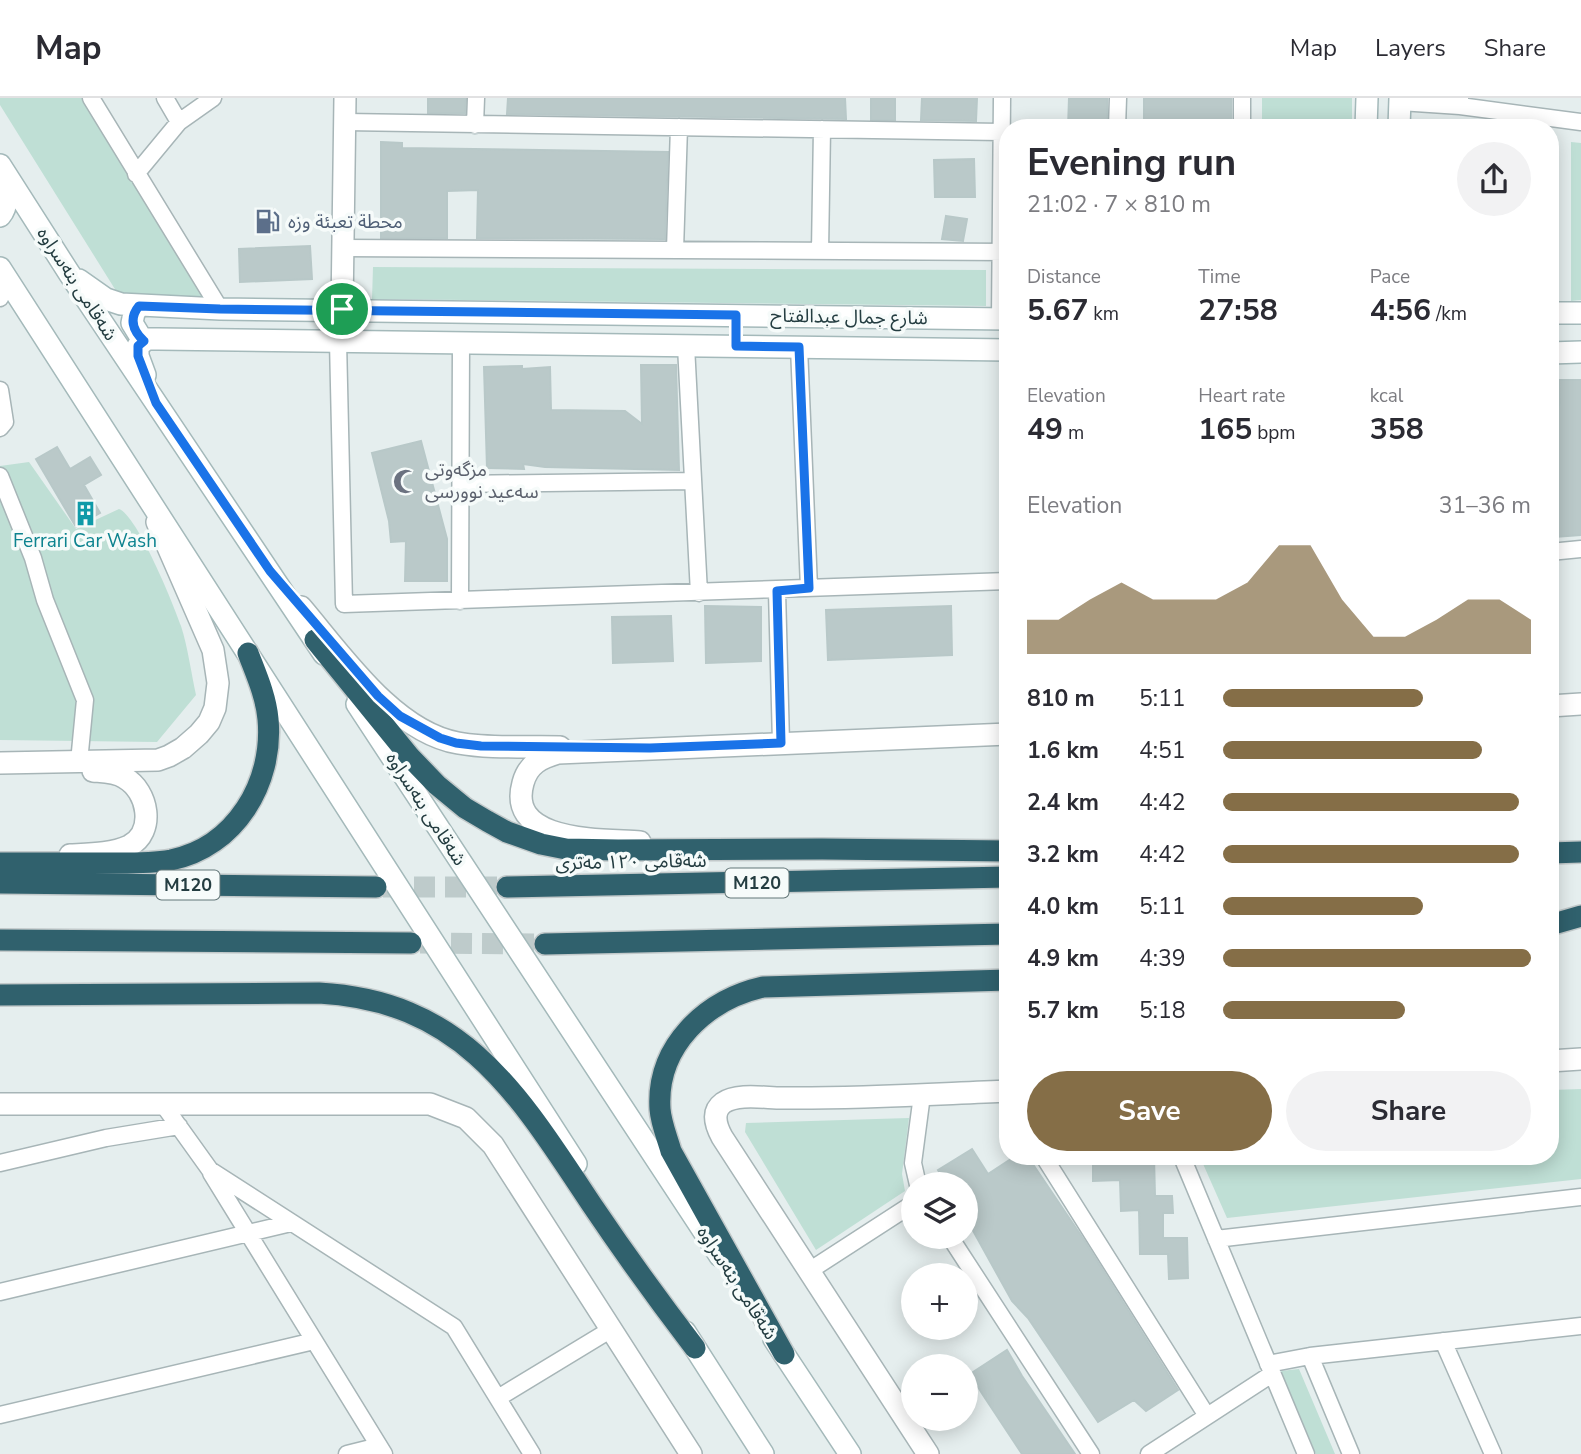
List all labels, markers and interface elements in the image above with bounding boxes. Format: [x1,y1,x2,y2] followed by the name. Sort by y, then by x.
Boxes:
[35,26,102,71] text: Map
[1290,32,1337,64] text: Map
[1375,32,1446,64] text: Layers
[1484,32,1546,64] text: Share
[1027,137,1236,188] text: Evening run
[1457,142,1531,216] button: share
[1027,189,1211,220] text: 21:02 · 7 × 810 m
[254,208,282,236] fuel station icon: محطة تعبئة وزه
[288,209,403,235] place label: محطة تعبئة وزه
[31,222,123,346] street label: شەقامی بنەسراوە
[1027,264,1101,290] text: Distance
[1198,264,1241,290] text: Time
[1370,264,1410,290] text: Pace
[312,279,372,339] pin
[323,290,361,328] icon: arrive
[1027,290,1088,331] text: 5.67
[1198,290,1278,331] text: 27:58
[1370,290,1431,331] text: 4:56
[1088,301,1119,327] text: km
[1431,301,1467,327] text: /km
[770,303,928,331] street label: شارع جمال عبدالفتاح
[1027,383,1106,409] text: Elevation
[1198,383,1285,409] text: Heart rate
[1370,383,1403,409] text: kcal
[1027,409,1063,450] text: 49
[1198,409,1252,450] text: 165
[1370,409,1424,450] text: 358
[1063,420,1084,446] text: m
[1252,420,1296,446] text: bpm
[425,457,539,505] place label: مزگەوتی سەعید نوورسی
[391,467,419,495] mosque icon: مزگەوتی سەعید نوورسی
[1027,490,1122,521] text: Elevation
[1439,490,1531,521] text: 31–36 m
[71,499,99,527] building icon: Ferrari Car Wash
[13,528,157,554] place label: Ferrari Car Wash
[1027,683,1095,714] text: 810 m
[1139,683,1186,714] text: 5:11
[1027,735,1099,766] text: 1.6 km
[1139,735,1186,766] text: 4:51
[380,747,472,871] street label: شەقامی بنەسراوە
[1027,787,1099,818] text: 2.4 km
[1139,787,1186,818] text: 4:42
[1027,839,1099,870] text: 3.2 km
[1139,839,1186,870] text: 4:42
[555,848,707,876] street label: شەقامی ١٢٠ مەتری
[726,868,788,898] road number: M120
[156,870,220,900] road number: M120
[1027,891,1099,922] text: 4.0 km
[1139,891,1186,922] text: 5:11
[1027,943,1099,974] text: 4.9 km
[1139,943,1186,974] text: 4:39
[1027,995,1099,1026] text: 5.7 km
[1139,995,1186,1026] text: 5:18
[1027,1071,1272,1151] button: Save
[1286,1071,1531,1151] button: Share
[901,1172,978,1431] map controls
[901,1172,978,1249] button: layers
[691,1221,783,1345] street label: شەقامی بنەسراوە
[901,1263,978,1340] button: +
[901,1354,978,1431] button: −

